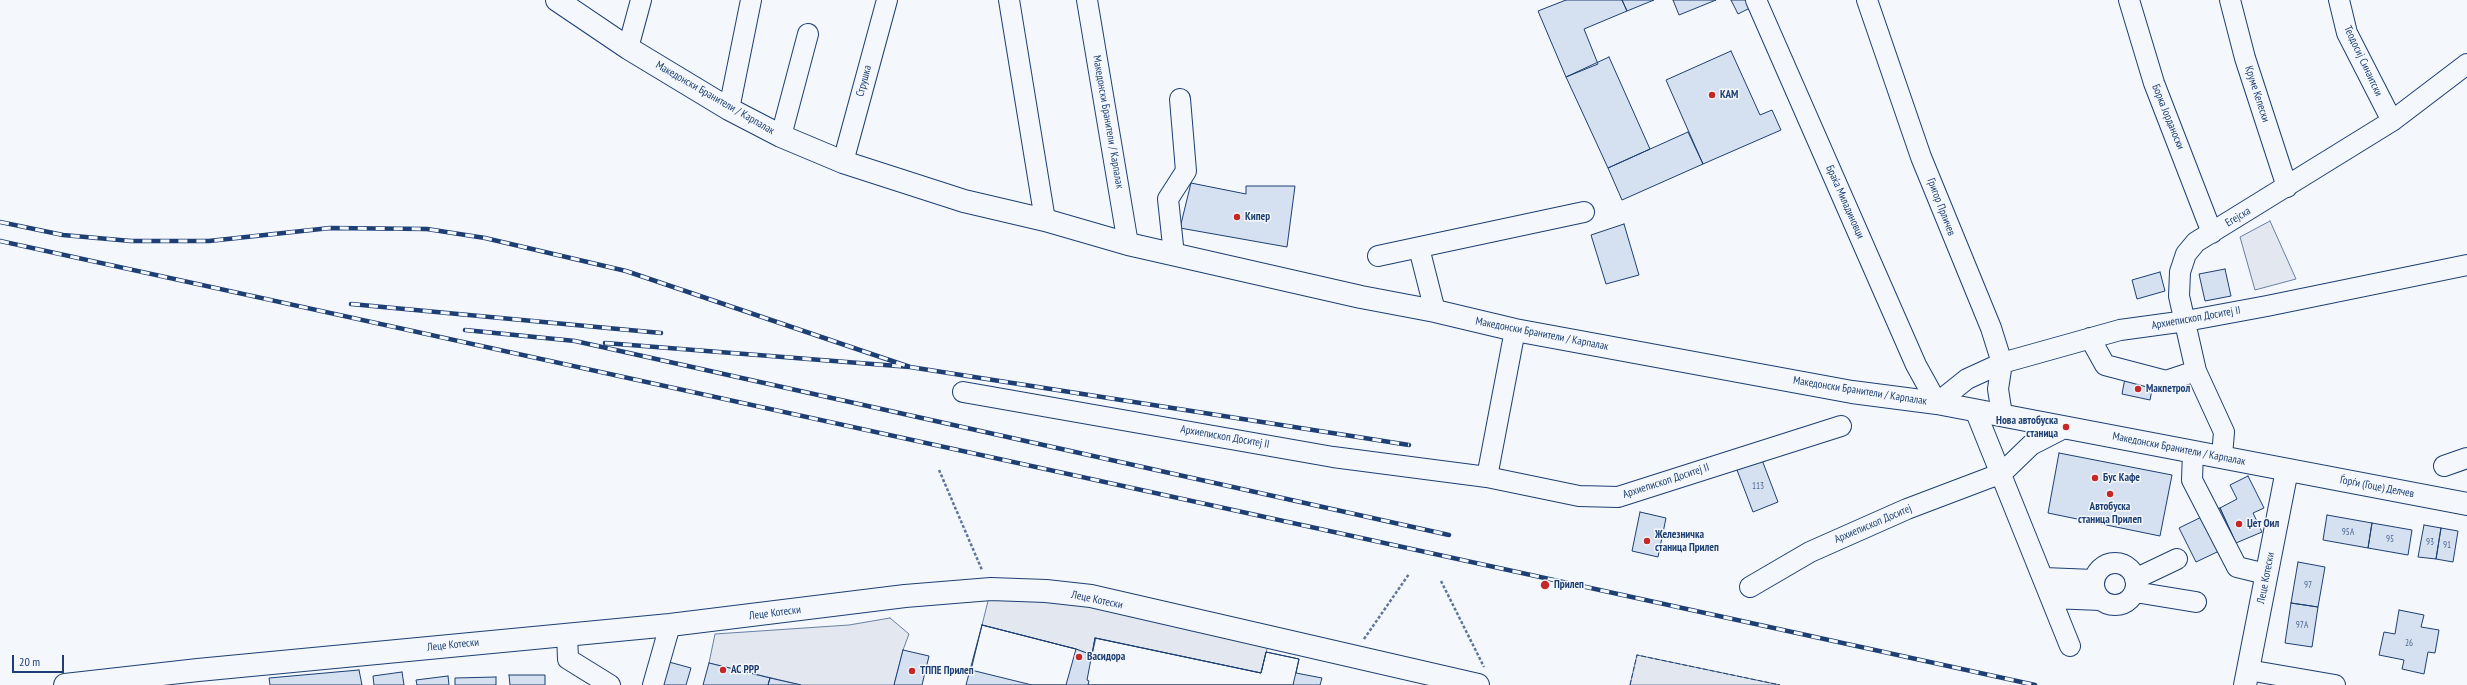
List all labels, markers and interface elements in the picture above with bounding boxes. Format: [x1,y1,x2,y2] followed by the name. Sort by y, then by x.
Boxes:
[2341,24,2385,98] street label: Теодосиј Синаитски
[1090,54,1126,190] street label: Македонски Бранители / Карпалак
[653,58,777,138] street label: Македонски Бранители / Карпалак
[853,64,875,98] street label: Струшка
[2242,64,2272,124] street label: Круме Кепески
[2149,82,2187,152] street label: Борка Јорданоски
[1720,88,1738,102] place label: КАМ
[1707,90,1717,100] marker: КАМ
[1823,163,1867,241] street label: Браќа Миладиновци
[1924,176,1958,238] street label: Григор Прличев
[2223,204,2253,230] street label: Егејска
[1245,210,1270,224] place label: Кипер
[1232,212,1242,222] marker: Кипер
[2150,304,2242,332] street label: Архиепископ Доситеј II
[1474,315,1610,353] street label: Македонски Бранители / Карпалак
[1792,374,1928,408] street label: Македонски Бранители / Карпалак
[2146,382,2190,396] place label: Макпетрол
[2133,384,2143,394] marker: Макпетрол
[1996,414,2058,440] place label: Нова автобуска станица
[2061,422,2071,432] marker: Нова автобуска станица
[1179,423,1271,451] street label: Архиепископ Доситеј II
[2111,430,2247,468] street label: Македонски Бранители / Карпалак
[1621,461,1711,501] street label: Архиепископ Доситеј II
[2103,471,2140,485] place label: Бус Кафе
[2090,473,2100,483] marker: Бус Кафе
[2339,473,2415,501] street label: Ѓорѓи (Гоце) Делчев
[1752,481,1764,491] house number: 113
[2105,489,2115,499] marker: Автобуска станица Прилеп
[2078,500,2142,526] place label: Автобуска станица Прилеп
[1832,502,1914,546] street label: Архиепископ Доситеј
[2247,517,2279,531] place label: Џет Оил
[2234,519,2244,529] marker: Џет Оил
[2342,527,2354,537] house number: 95А
[1655,528,1719,554] place label: Железничка станица Прилеп
[2386,534,2394,544] house number: 95
[1642,536,1652,546] marker: Железничка станица Прилеп
[2426,537,2434,547] house number: 93
[2443,540,2451,550] house number: 91
[2255,551,2277,605] street label: Леце Котески
[1554,578,1584,592] place label: Прилеп
[1539,579,1551,591] marker: Прилеп
[2304,580,2312,590] house number: 97
[1070,588,1124,612] street label: Леце Котески
[748,603,802,623] street label: Леце Котески
[2296,620,2308,630] house number: 97А
[426,636,480,654] street label: Леце Котески
[2405,638,2413,648] house number: 26
[14,647,66,673] scale bar
[1087,650,1125,664] place label: Васидора
[1074,652,1084,662] marker: Васидора
[19,654,40,669] text: 20 m
[731,663,759,677] place label: АС РРР
[920,664,974,678] place label: ТППЕ Прилеп
[718,665,728,675] marker: АС РРР
[907,666,917,676] marker: ТППЕ Прилеп

